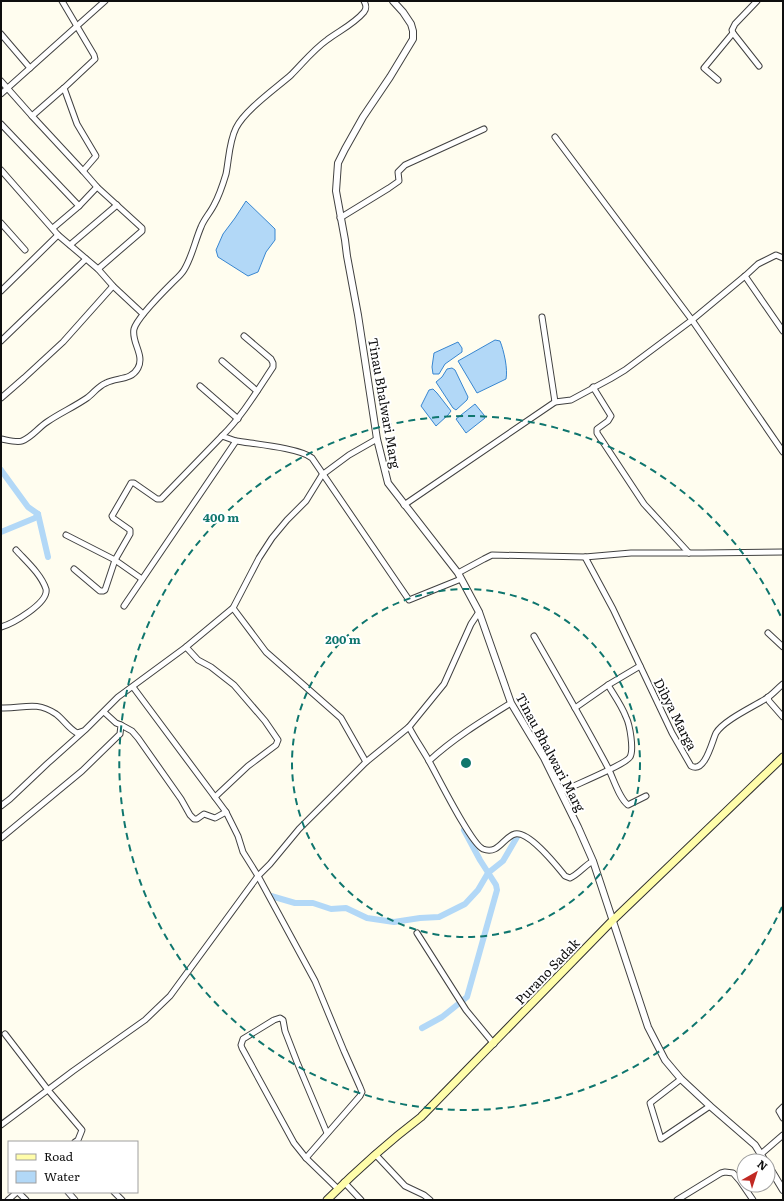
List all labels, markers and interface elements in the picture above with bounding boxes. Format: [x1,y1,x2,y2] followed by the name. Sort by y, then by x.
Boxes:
[364,336,406,471] street label: Tinau Bhalwari Marg
[203,508,239,526] text: 400 m
[325,630,361,648] text: 200 m
[650,675,702,753] street label: Dibya Marga
[512,689,591,816] street label: Tinau Bhalwari Marg
[459,756,473,770] centre of rings
[511,933,584,1008] street label: Purano Sadak
[8,1141,138,1193] legend
[44,1147,74,1165] text: Road
[736,1153,776,1193] north arrow
[754,1155,772,1174] text: N
[44,1167,80,1185] text: Water

